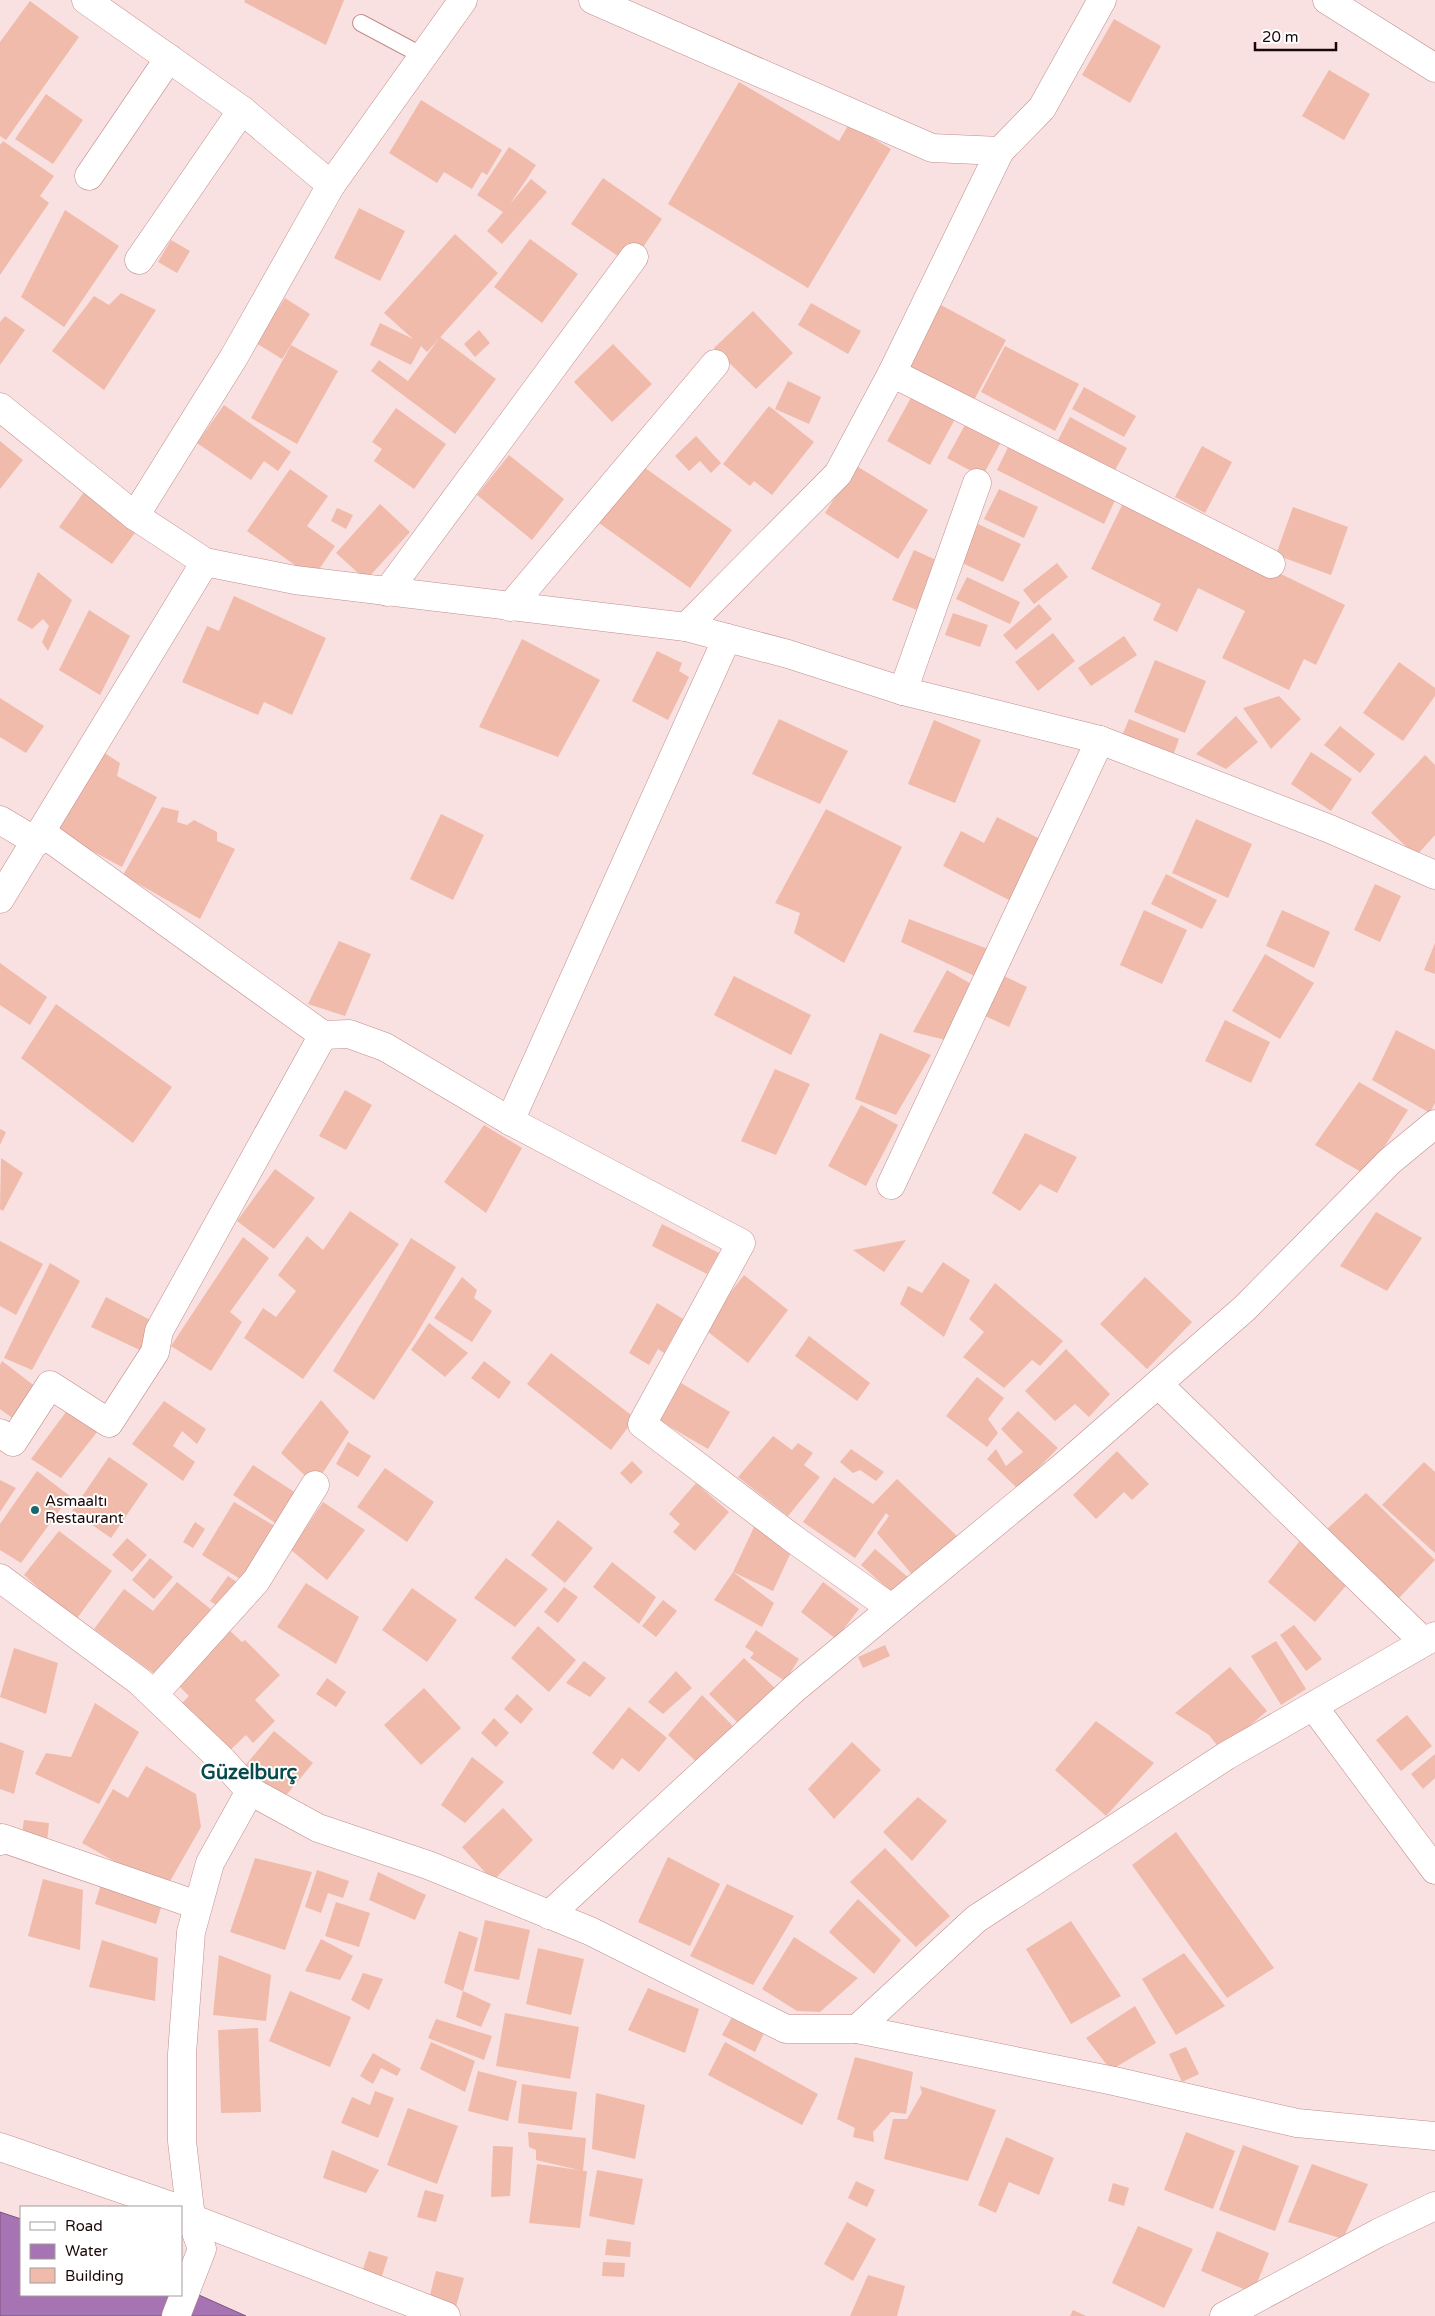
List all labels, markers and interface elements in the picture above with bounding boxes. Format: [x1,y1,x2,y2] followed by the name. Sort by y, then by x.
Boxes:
[1255,20,1336,52] scale bar
[1262,28,1299,46] text: 20 m
[45,1492,124,1527] place label: Asmaaltı Restaurant
[29,1504,41,1516] marker: Asmaaltı Restaurant
[201,1761,298,1785] district label: Güzelburç
[20,2206,182,2296] legend
[65,2217,103,2235] text: Road
[65,2242,108,2260] text: Water
[65,2267,124,2285] text: Building

